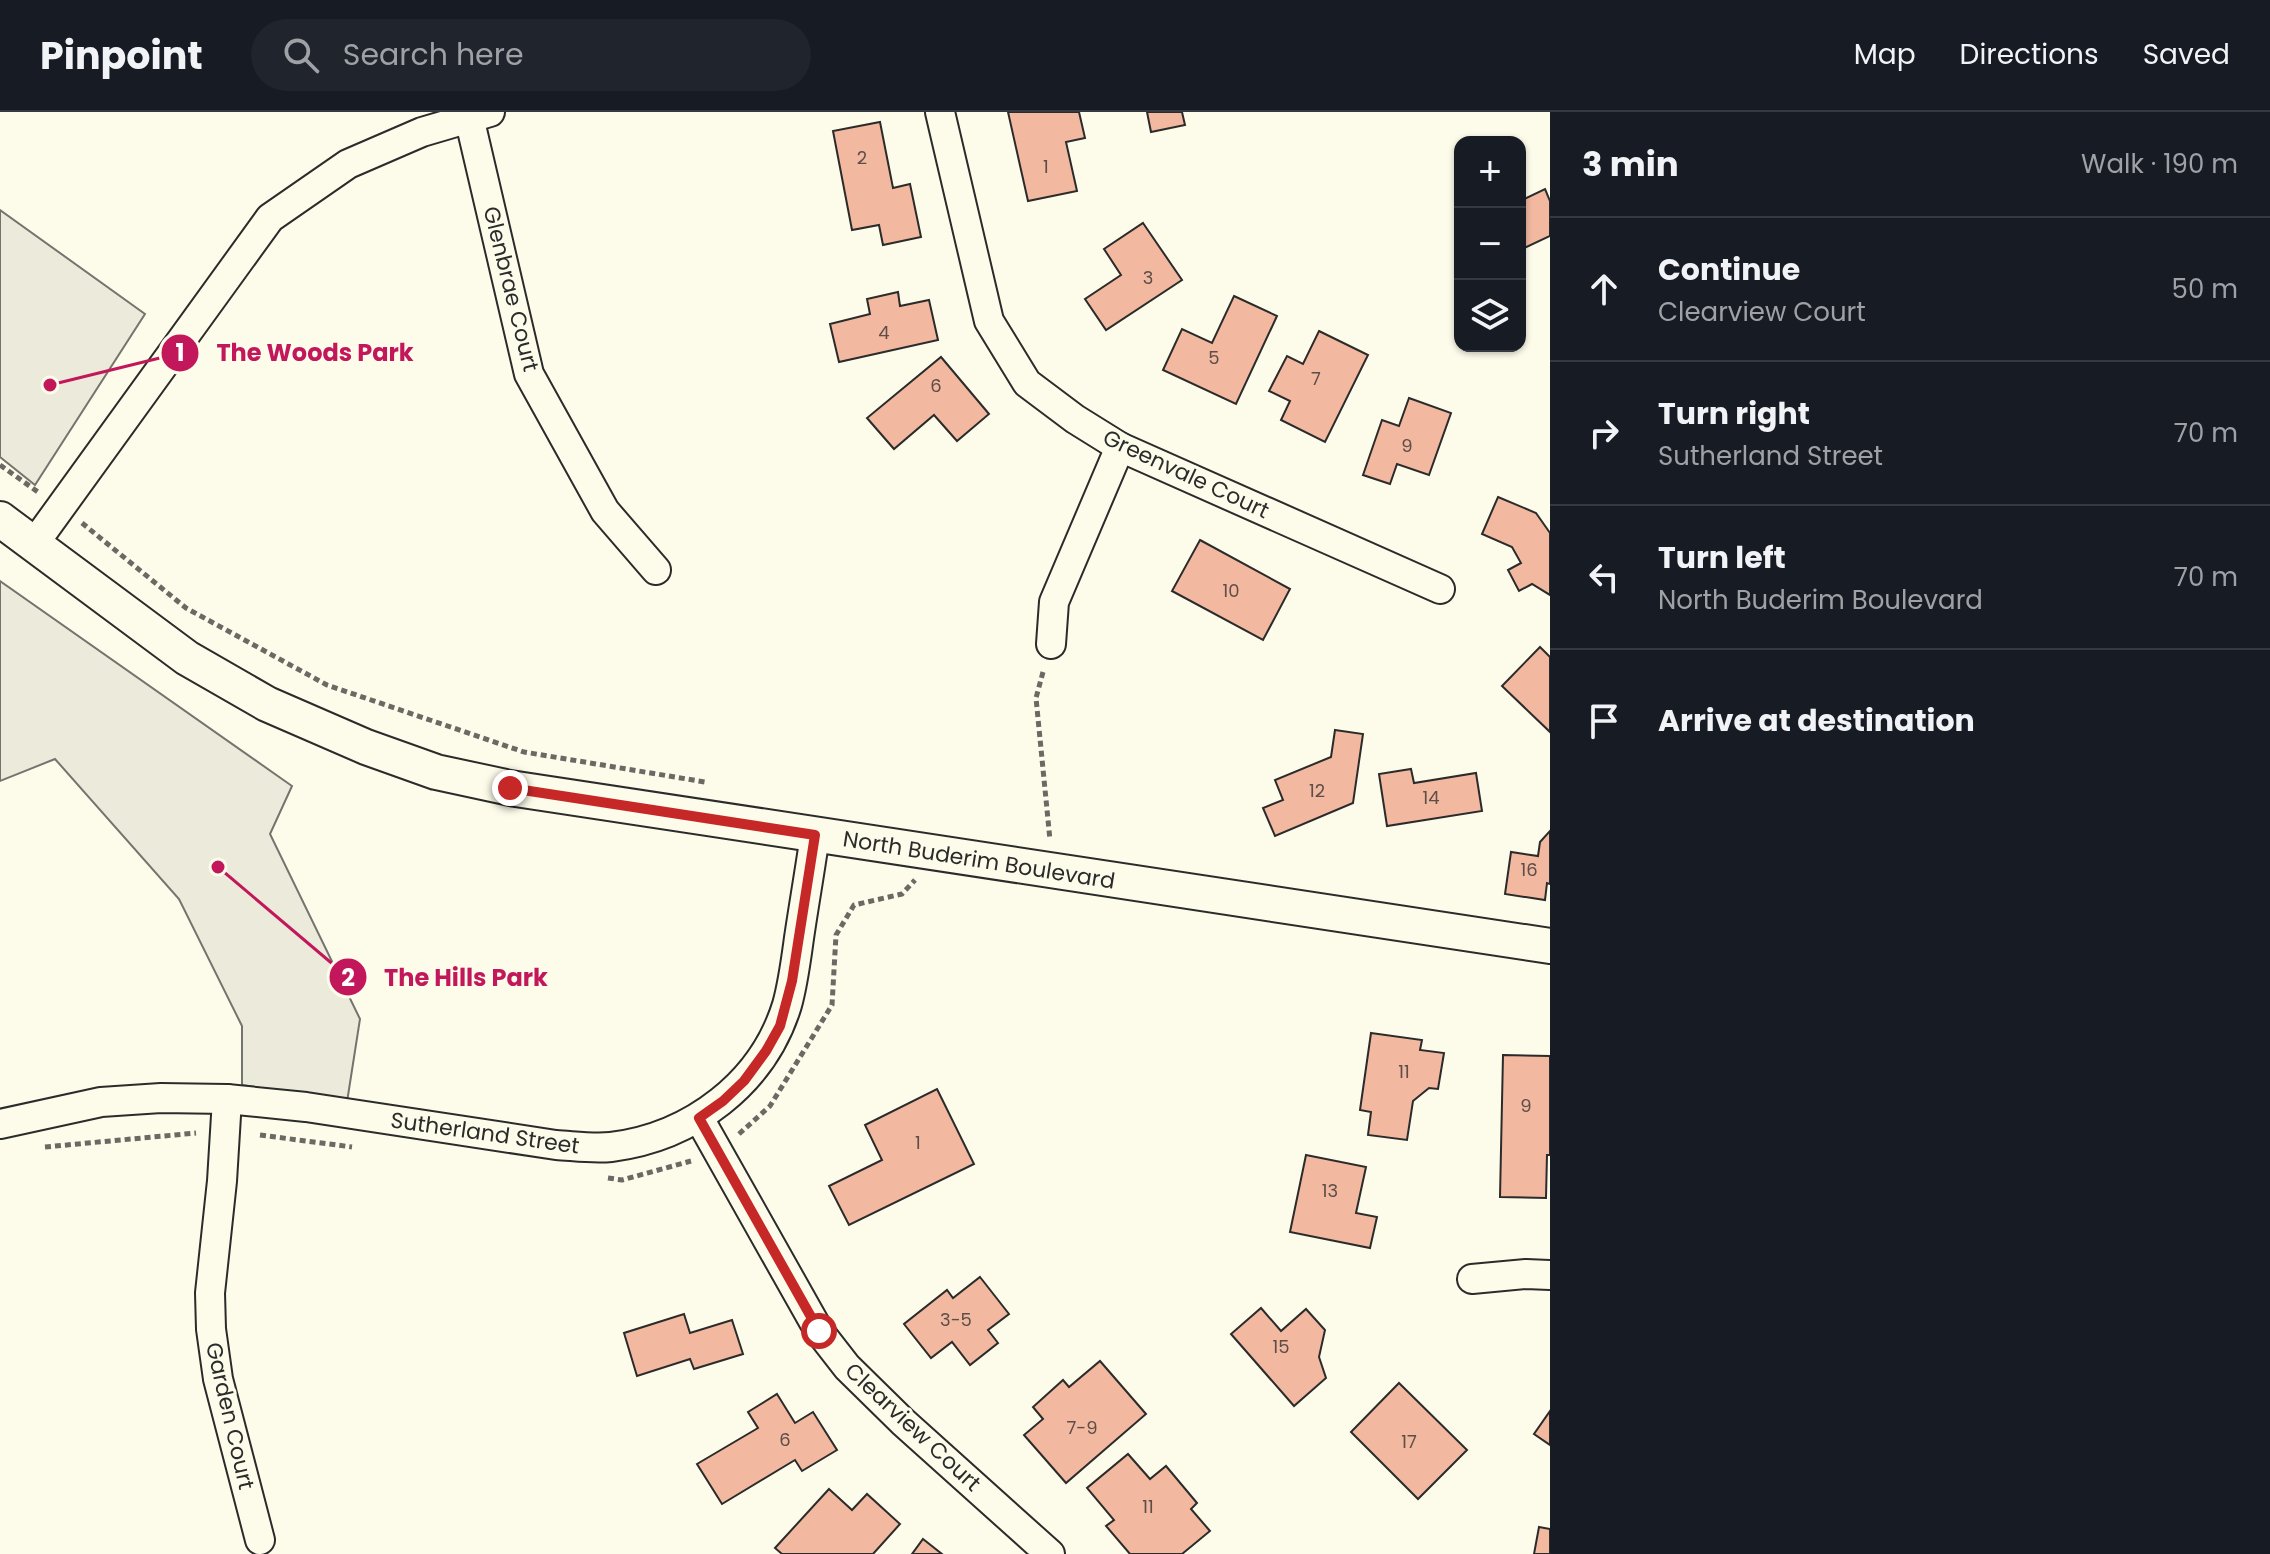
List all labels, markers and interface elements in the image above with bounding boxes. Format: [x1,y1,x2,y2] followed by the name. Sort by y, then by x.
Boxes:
[251,19,811,91] search box
[40,29,203,82] text: Pinpoint
[279,33,323,77] icon: search
[343,33,524,76] text: Search here
[1854,35,1916,74] text: Map
[1960,35,2099,74] text: Directions
[2143,35,2230,74] text: Saved
[1454,136,1526,352] map controls
[1454,136,1526,208] button: +
[1582,140,1679,188] text: 3 min
[857,145,867,170] house number: 2
[2081,146,2238,182] text: Walk · 190 m
[1043,154,1049,179] house number: 1
[476,203,546,375] street label: Glenbrae Court
[1454,208,1526,280] button: −
[1658,248,1800,291] text: Continue
[1143,265,1153,290] house number: 3
[1582,267,1626,311] icon: ahead
[2172,271,2238,307] text: 50 m
[1454,280,1526,352] button: layers
[1658,294,1866,330] text: Clearview Court
[878,320,890,345] house number: 4
[160,329,429,377] callout: The Woods Park
[175,336,185,369] text: 1
[216,336,414,369] text: The Woods Park
[1208,345,1220,370] house number: 5
[1311,366,1321,391] house number: 7
[930,373,942,398] house number: 6
[1658,392,1810,435] text: Turn right
[1582,411,1626,455] icon: right
[2174,415,2238,451] text: 70 m
[1098,422,1274,526] street label: Greenvale Court
[1401,433,1413,458] house number: 9
[1658,438,1883,474] text: Sutherland Street
[1658,536,1786,579] text: Turn left
[1582,555,1626,599] icon: left
[2174,559,2238,595] text: 70 m
[1222,578,1240,603] house number: 10
[1658,582,1983,618] text: North Buderim Boulevard
[1582,699,1626,743] icon: arrive
[1658,699,1975,742] text: Arrive at destination
[492,770,528,806] route end
[1309,778,1325,803] house number: 12
[1422,785,1440,810] house number: 14
[841,823,1117,897] street label: North Buderim Boulevard
[1520,857,1538,882] house number: 16
[328,953,564,1001] callout: The Hills Park
[341,961,355,994] text: 2
[384,961,548,994] text: The Hills Park
[1398,1059,1410,1084] house number: 11
[1520,1093,1532,1118] house number: 9
[389,1104,581,1162] street label: Sutherland Street
[915,1130,921,1155] house number: 1
[1322,1178,1338,1203] house number: 13
[940,1307,972,1332] house number: 3-5
[801,1313,837,1349] route start
[1272,1334,1290,1359] house number: 15
[198,1339,262,1493] street label: Garden Court
[838,1356,988,1498] street label: Clearview Court
[1066,1415,1098,1440] house number: 7-9
[779,1427,791,1452] house number: 6
[1401,1429,1417,1454] house number: 17
[1142,1494,1154,1519] house number: 11

